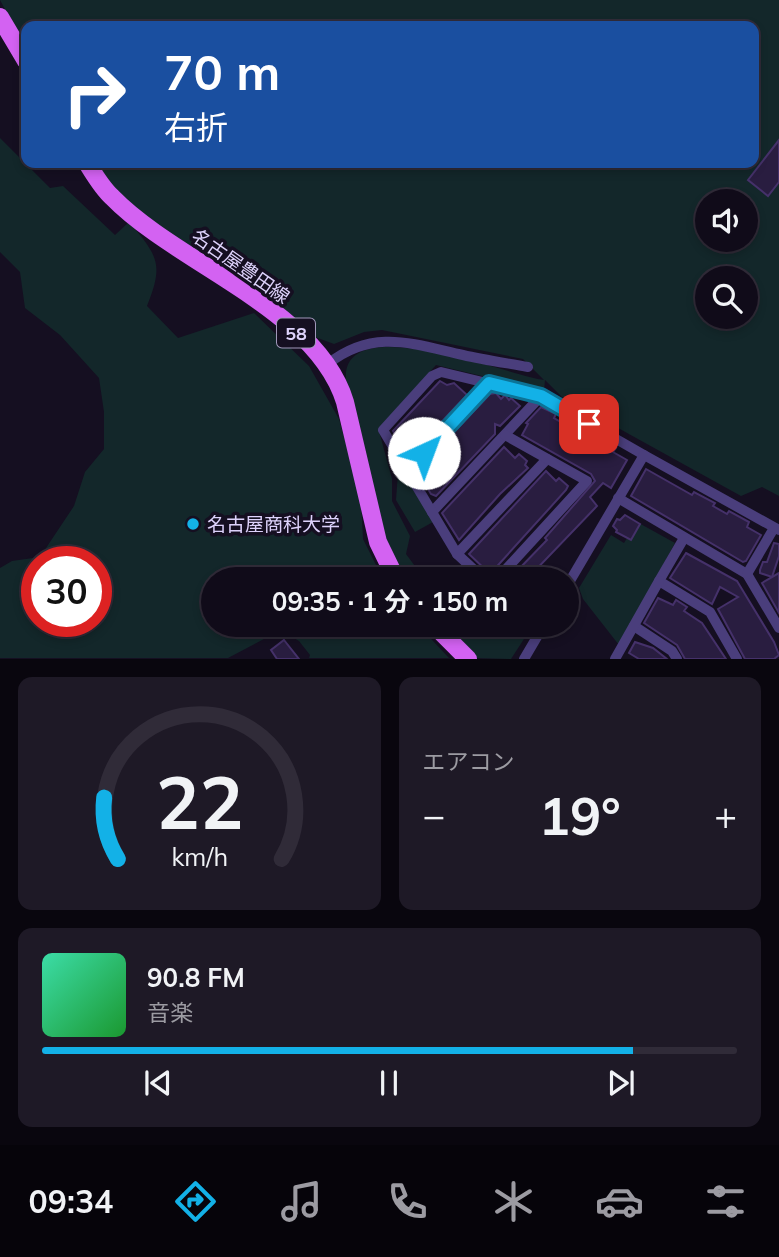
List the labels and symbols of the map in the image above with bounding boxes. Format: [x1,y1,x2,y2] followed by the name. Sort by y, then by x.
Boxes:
[187,223,295,309] street label: 名古屋豊田線
[277,318,315,348] road number: 58
[559,394,619,454] pin
[387,416,461,490] position arrow
[207,512,340,536] place label: 名古屋商科大学
[185,516,201,532] marker: 名古屋商科大学
[21,546,112,637] speed limit sign: 30

